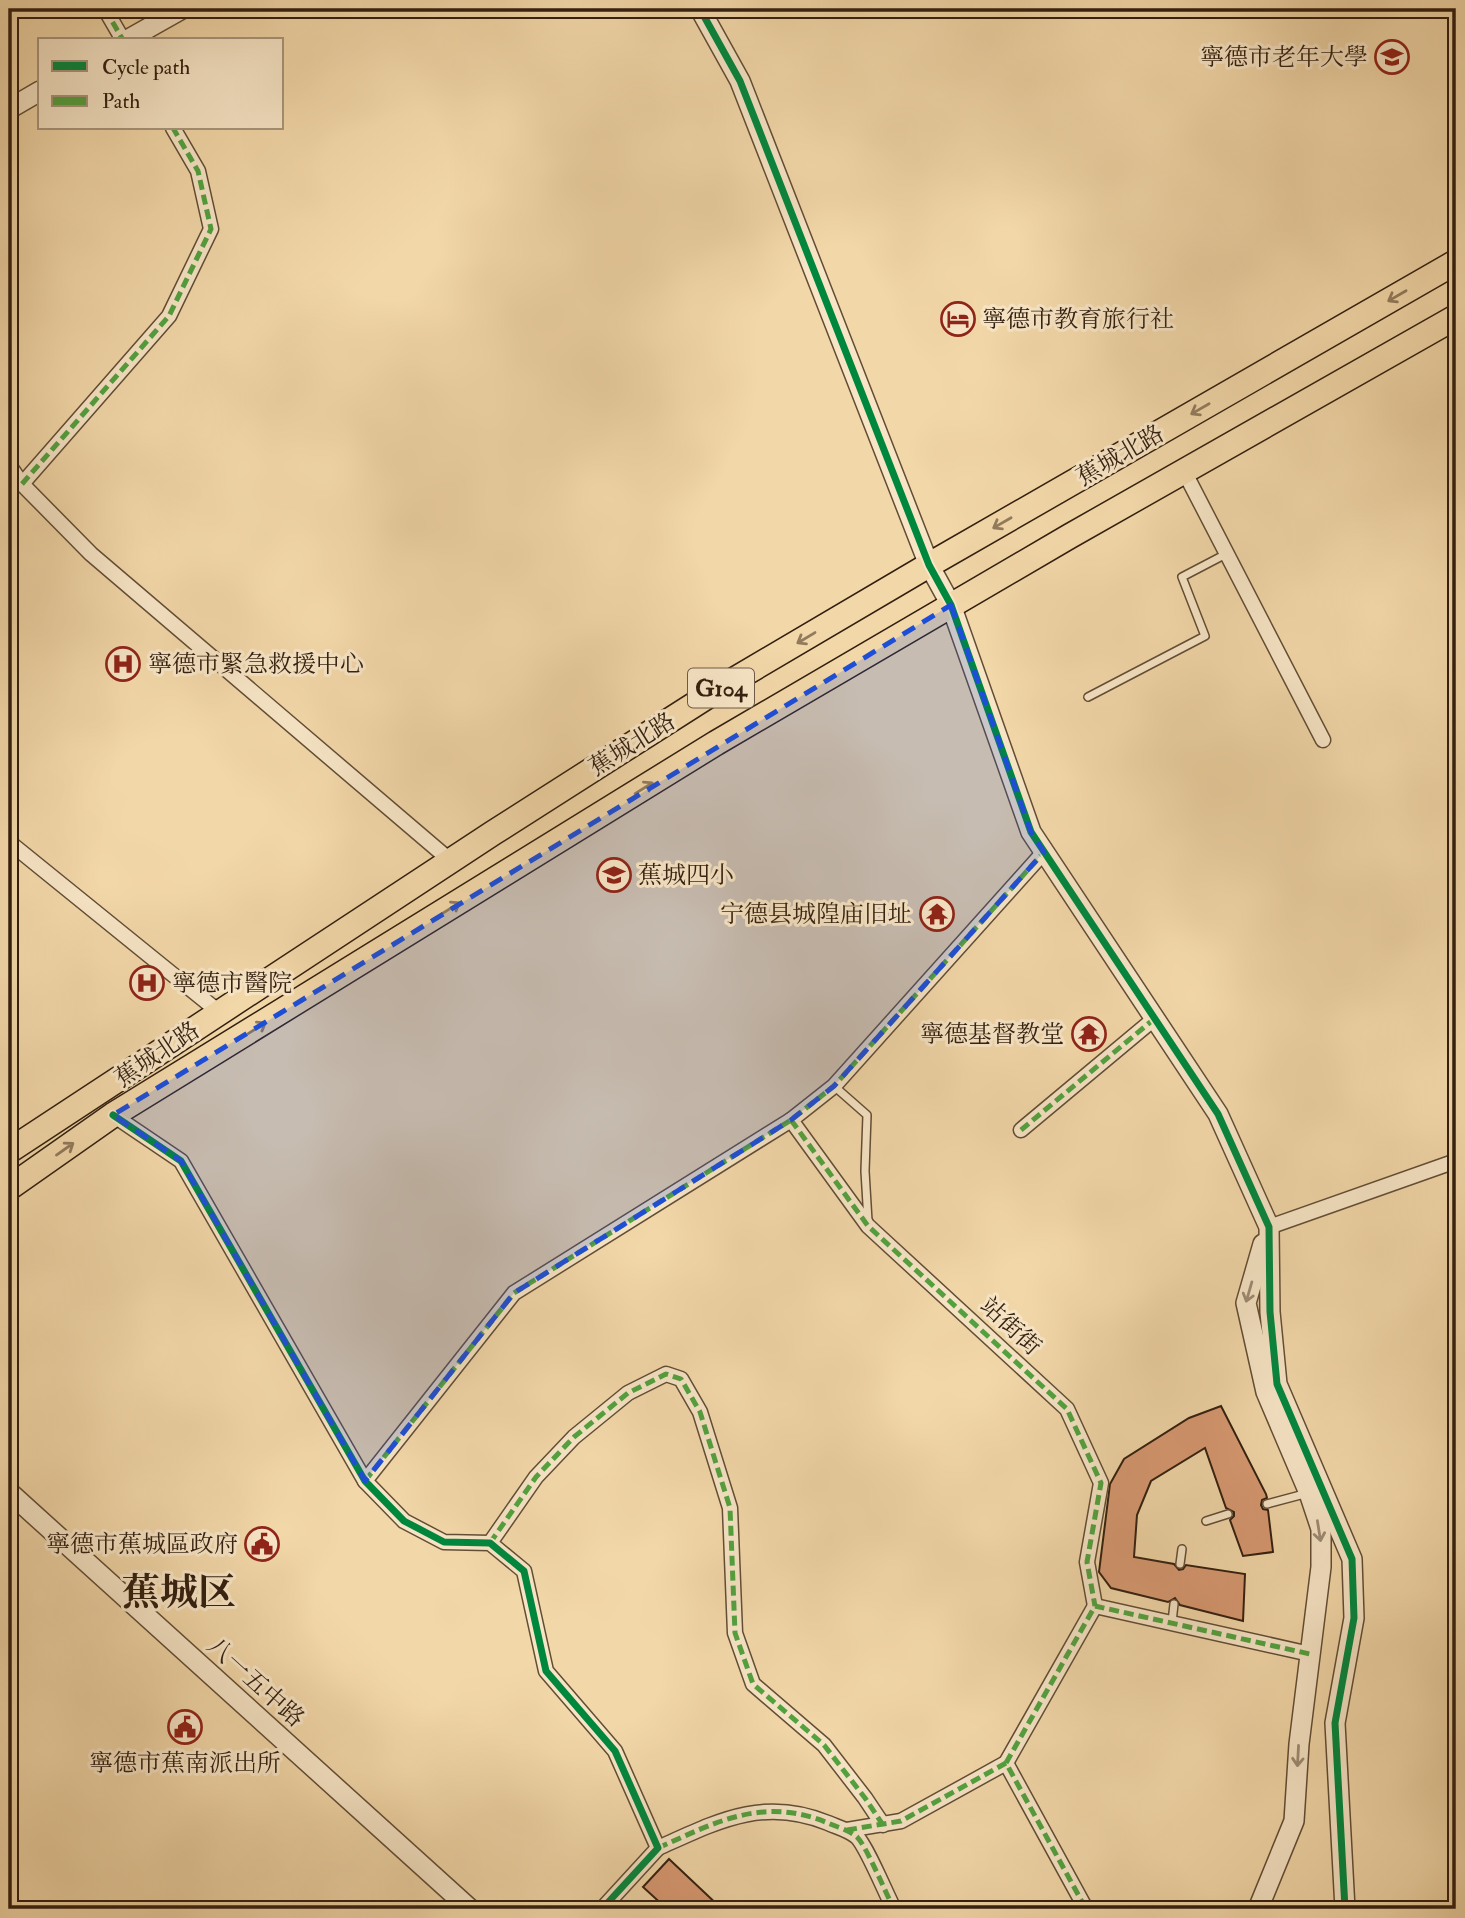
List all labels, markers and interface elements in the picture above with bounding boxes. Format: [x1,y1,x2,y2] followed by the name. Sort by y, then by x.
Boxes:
[38,38,284,130] legend
[1373,38,1411,76] school or university icon: 寧德市老年大學
[1200,42,1368,73] place label: 寧德市老年大學
[102,54,190,81] text: Cycle path
[102,88,140,115] text: Path
[1387,290,1408,303] one-way arrow
[939,300,977,338] hotel icon: 寧德市教育旅行社
[982,304,1174,335] place label: 寧德市教育旅行社
[1190,402,1210,416] one-way arrow
[1071,418,1170,493] street label: 蕉城北路
[993,516,1013,530] one-way arrow
[796,631,816,645] one-way arrow
[104,645,142,683] hospital icon: 寧德市緊急救援中心
[148,649,364,680] place label: 寧德市緊急救援中心
[688,668,754,708] road number: G104
[583,706,681,783] street label: 蕉城北路
[633,781,653,795] one-way arrow
[595,856,633,894] school or university icon: 蕉城四小
[638,860,734,891] place label: 蕉城四小
[918,895,956,933] temple icon: 宁德县城隍庙旧址
[720,899,912,930] place label: 宁德县城隍庙旧址
[440,901,460,915] one-way arrow
[128,964,166,1002] hospital icon: 寧德市醫院
[172,968,292,999] place label: 寧德市醫院
[109,1015,206,1094] street label: 蕉城北路
[1070,1015,1108,1053] temple icon: 寧德基督教堂
[920,1019,1064,1050] place label: 寧德基督教堂
[247,1020,267,1034] one-way arrow
[55,1142,74,1156] one-way arrow
[1242,1281,1255,1303] one-way arrow
[974,1290,1048,1362] street label: 站街街
[1313,1519,1326,1542] one-way arrow
[243,1525,281,1563] public building icon: 寧德市蕉城區政府
[46,1529,238,1560] place label: 寧德市蕉城區政府
[122,1569,236,1617] district label: 蕉城区
[201,1631,311,1734] street label: 八一五中路
[166,1708,204,1746] public building icon: 寧德市蕉南派出所
[1291,1745,1304,1767] one-way arrow
[89,1748,281,1779] place label: 寧德市蕉南派出所

